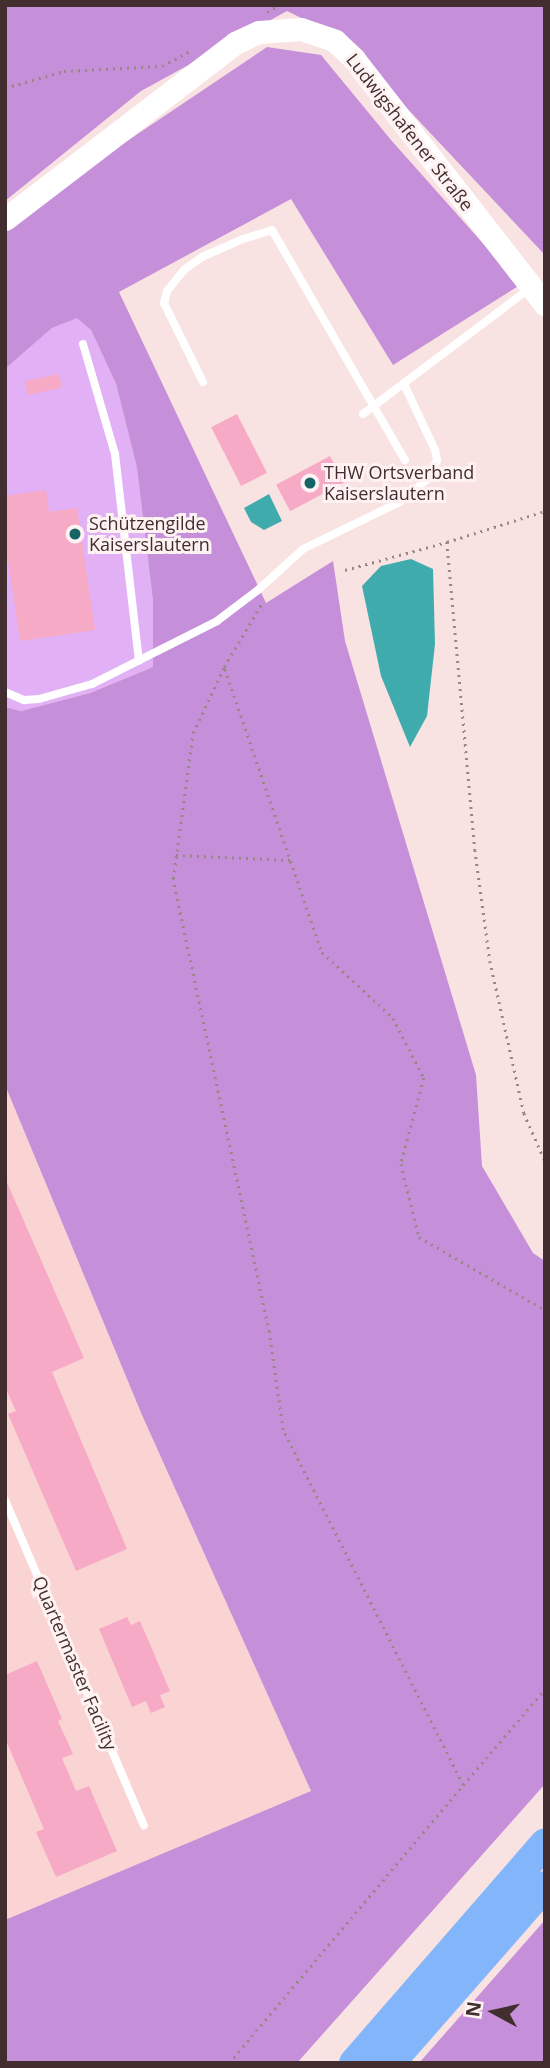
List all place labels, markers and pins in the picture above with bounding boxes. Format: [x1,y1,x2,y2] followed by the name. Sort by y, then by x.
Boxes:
[324,462,474,504] place label: THW Ortsverband Kaiserslautern
[302,475,318,491] marker: THW Ortsverband Kaiserslautern
[89,513,210,556] place label: Schützengilde Kaiserslautern
[67,526,83,542] marker: Schützengilde Kaiserslautern

